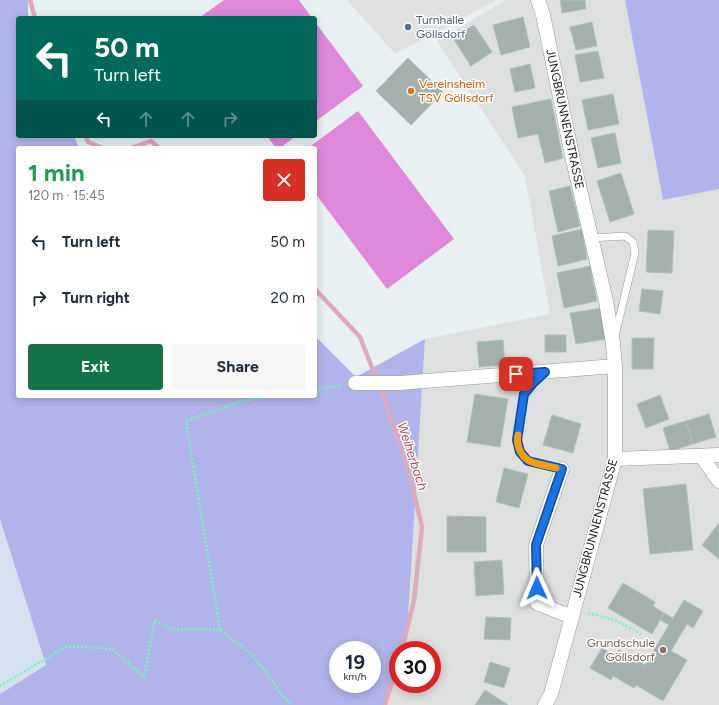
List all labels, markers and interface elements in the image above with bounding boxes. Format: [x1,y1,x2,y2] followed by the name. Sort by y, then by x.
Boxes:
[416,13,466,41] place label: Turnhalle Göllsdorf
[403,22,413,32] marker: Turnhalle Göllsdorf
[94,30,160,64] text: 50 m
[28,32,80,84] icon: left
[543,48,587,190] street label: JUNGBRUNNENSTRASSE
[94,64,161,86] text: Turn left
[419,77,494,105] place label: Vereinsheim TSV Göllsdorf
[406,86,416,96] marker: Vereinsheim TSV Göllsdorf
[93,108,115,130] icon: left
[135,108,157,130] icon: ahead
[177,108,199,130] icon: ahead
[219,108,241,130] icon: right
[28,158,85,187] text: 1 min
[263,159,305,201] button: close
[28,188,105,203] text: 120 m · 15:45
[28,231,50,253] icon: left
[62,233,120,251] text: Turn left
[270,233,305,251] text: 50 m
[28,287,50,309] icon: right
[62,289,130,307] text: Turn right
[271,289,305,307] text: 20 m
[28,344,163,390] button: Exit
[171,344,305,390] button: Share
[499,357,533,391] pin
[505,363,527,385] icon: arrive
[395,420,431,492] water label: Weiherbach
[570,457,620,599] street label: JUNGBRUNNENSTRASSE
[516,567,558,609] position arrow
[587,636,656,664] place label: Grundschule Göllsdorf
[389,641,441,693] speed limit sign: 30
[658,645,668,655] marker: Grundschule Göllsdorf
[345,650,365,674] text: 19
[344,670,366,683] text: km/h

